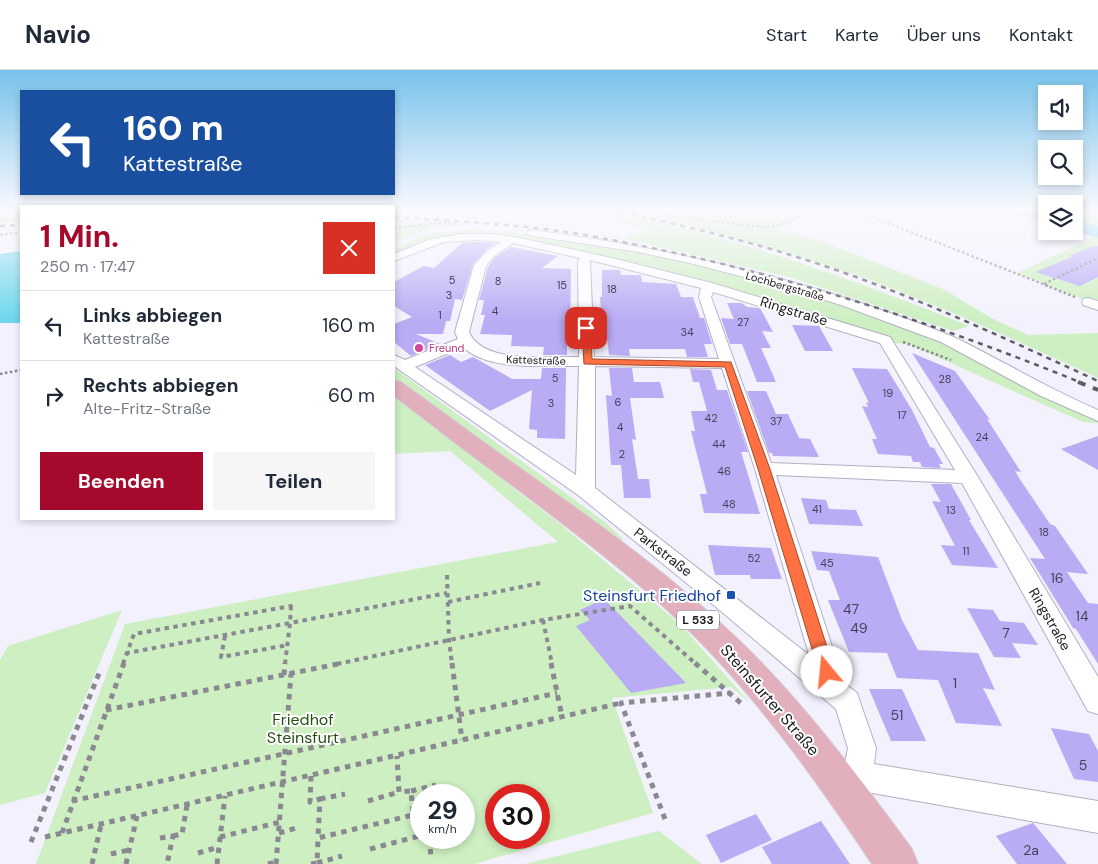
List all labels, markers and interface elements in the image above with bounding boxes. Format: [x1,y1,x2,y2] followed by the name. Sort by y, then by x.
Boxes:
[25,19,91,50] text: Navio
[766,23,807,47] text: Start
[835,23,879,47] text: Karte
[907,23,981,47] text: Über uns
[1009,23,1073,47] text: Kontakt
[1038,85,1083,240] map controls
[1038,85,1083,130] button: sound
[123,105,224,151] text: 160 m
[40,110,105,175] icon: left
[1038,140,1083,185] button: search
[123,149,242,178] text: Kattestraße
[1038,195,1083,240] button: layers
[40,217,119,256] text: 1 Min.
[323,222,375,274] button: close
[40,256,135,277] text: 250 m · 17:47
[744,268,826,304] street label: Lochbergstraße
[449,273,456,287] house number: 5
[495,274,501,288] house number: 8
[557,278,567,292] house number: 15
[607,282,617,296] house number: 18
[446,288,452,302] house number: 3
[758,292,830,330] street label: Ringstraße
[83,303,222,328] text: Links abbiegen
[492,304,499,318] house number: 4
[565,307,607,349] pin
[438,308,442,322] house number: 1
[40,312,68,340] icon: left
[322,313,375,338] text: 160 m
[572,314,600,342] icon: arrive
[737,315,749,329] house number: 27
[680,325,694,339] house number: 34
[83,328,170,349] text: Kattestraße
[429,341,465,355] place label: Freund
[413,342,425,354] marker: Freund
[506,352,566,368] street label: Kattestraße
[552,371,559,385] house number: 5
[939,372,951,386] house number: 28
[83,373,238,398] text: Rechts abbiegen
[40,382,68,410] icon: right
[328,383,375,408] text: 60 m
[883,386,893,400] house number: 19
[615,395,622,409] house number: 6
[548,396,554,410] house number: 3
[83,398,211,419] text: Alte-Fritz-Straße
[897,408,907,422] house number: 17
[704,411,718,425] house number: 42
[770,414,782,428] house number: 37
[617,420,624,434] house number: 4
[976,430,989,444] house number: 24
[712,437,726,451] house number: 44
[619,447,625,461] house number: 2
[40,452,203,510] button: Beenden
[213,452,375,510] button: Teilen
[717,464,731,478] house number: 46
[722,497,736,511] house number: 48
[812,502,822,516] house number: 41
[946,503,956,517] house number: 13
[630,524,696,580] street label: Parkstraße
[1039,525,1049,539] house number: 18
[963,544,969,558] house number: 11
[748,551,760,565] house number: 52
[820,556,834,570] house number: 45
[1050,569,1064,587] house number: 16
[1025,584,1075,654] street label: Ringstraße
[583,585,721,606] place label: Steinsfurt Friedhof
[725,589,737,601] marker: Steinsfurt Friedhof
[843,600,859,618] house number: 47
[1076,607,1089,625] house number: 14
[677,610,719,630] road number: L 533
[850,619,868,637] house number: 49
[1002,624,1010,642] house number: 7
[716,640,824,760] street label: Steinsfurter Straße
[800,645,852,697] position arrow
[953,674,957,692] house number: 1
[891,706,903,724] house number: 51
[267,709,339,748] park label: Friedhof Steinsfurt
[1079,756,1087,774] house number: 5
[485,784,550,849] speed limit sign: 30
[427,794,458,827] text: 29
[428,821,457,837] text: km/h
[1023,841,1039,859] house number: 2a

